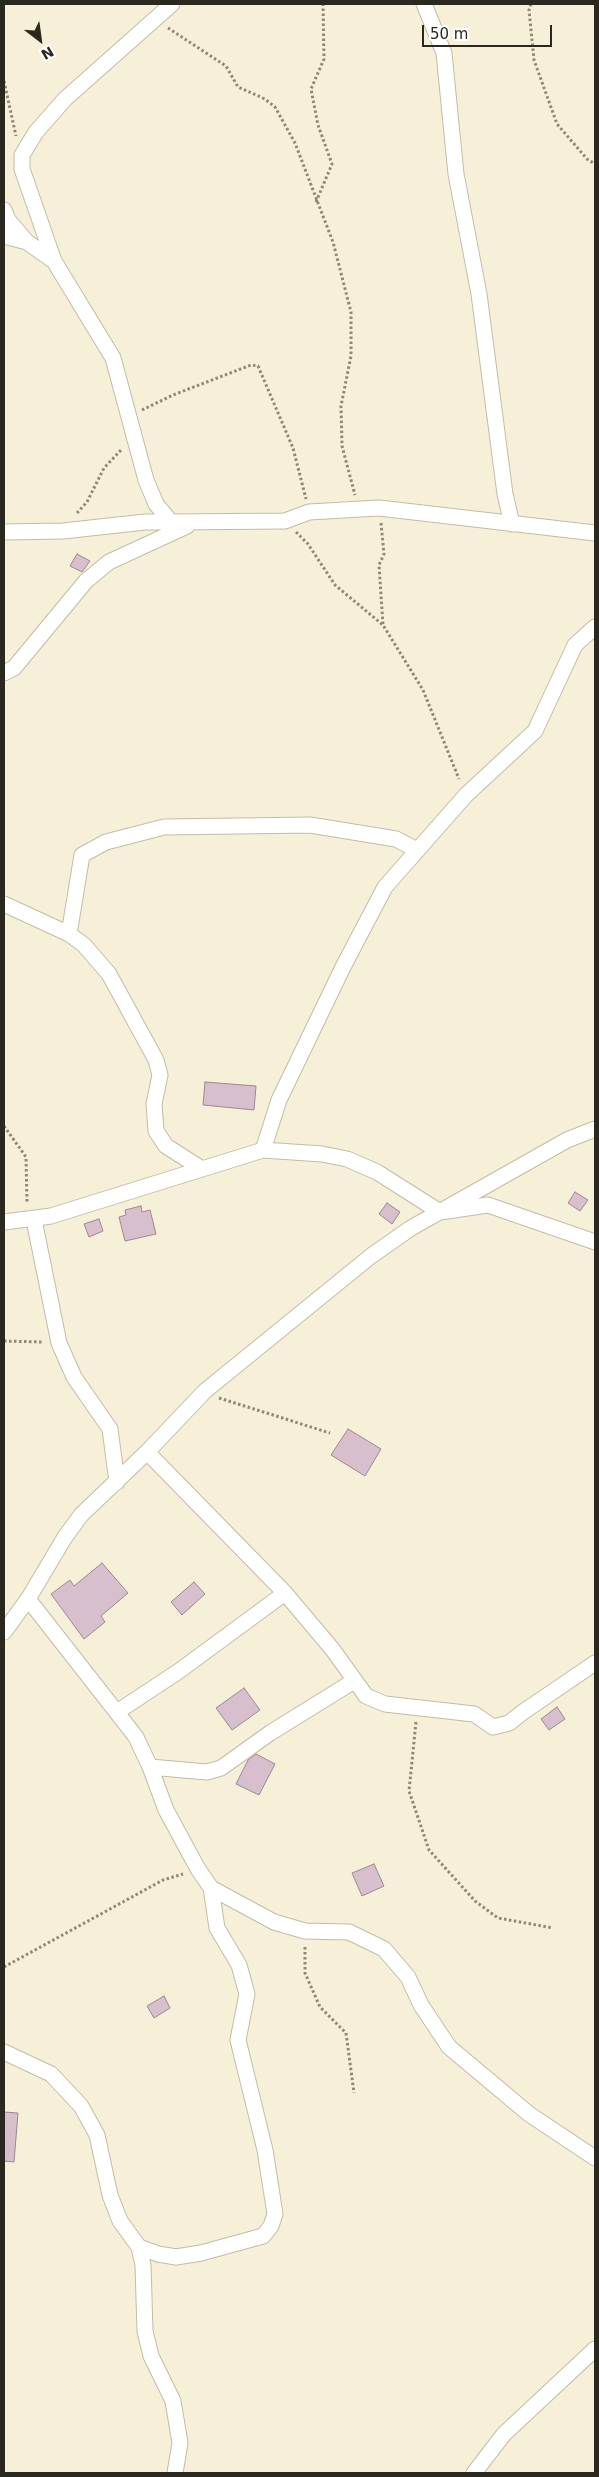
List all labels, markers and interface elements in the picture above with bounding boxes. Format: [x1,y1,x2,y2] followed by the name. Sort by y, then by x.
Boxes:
[15,15,65,65] north arrow
[424,15,554,47] scale bar
[430,25,468,43] text: 50 m
[38,43,57,63] text: N

